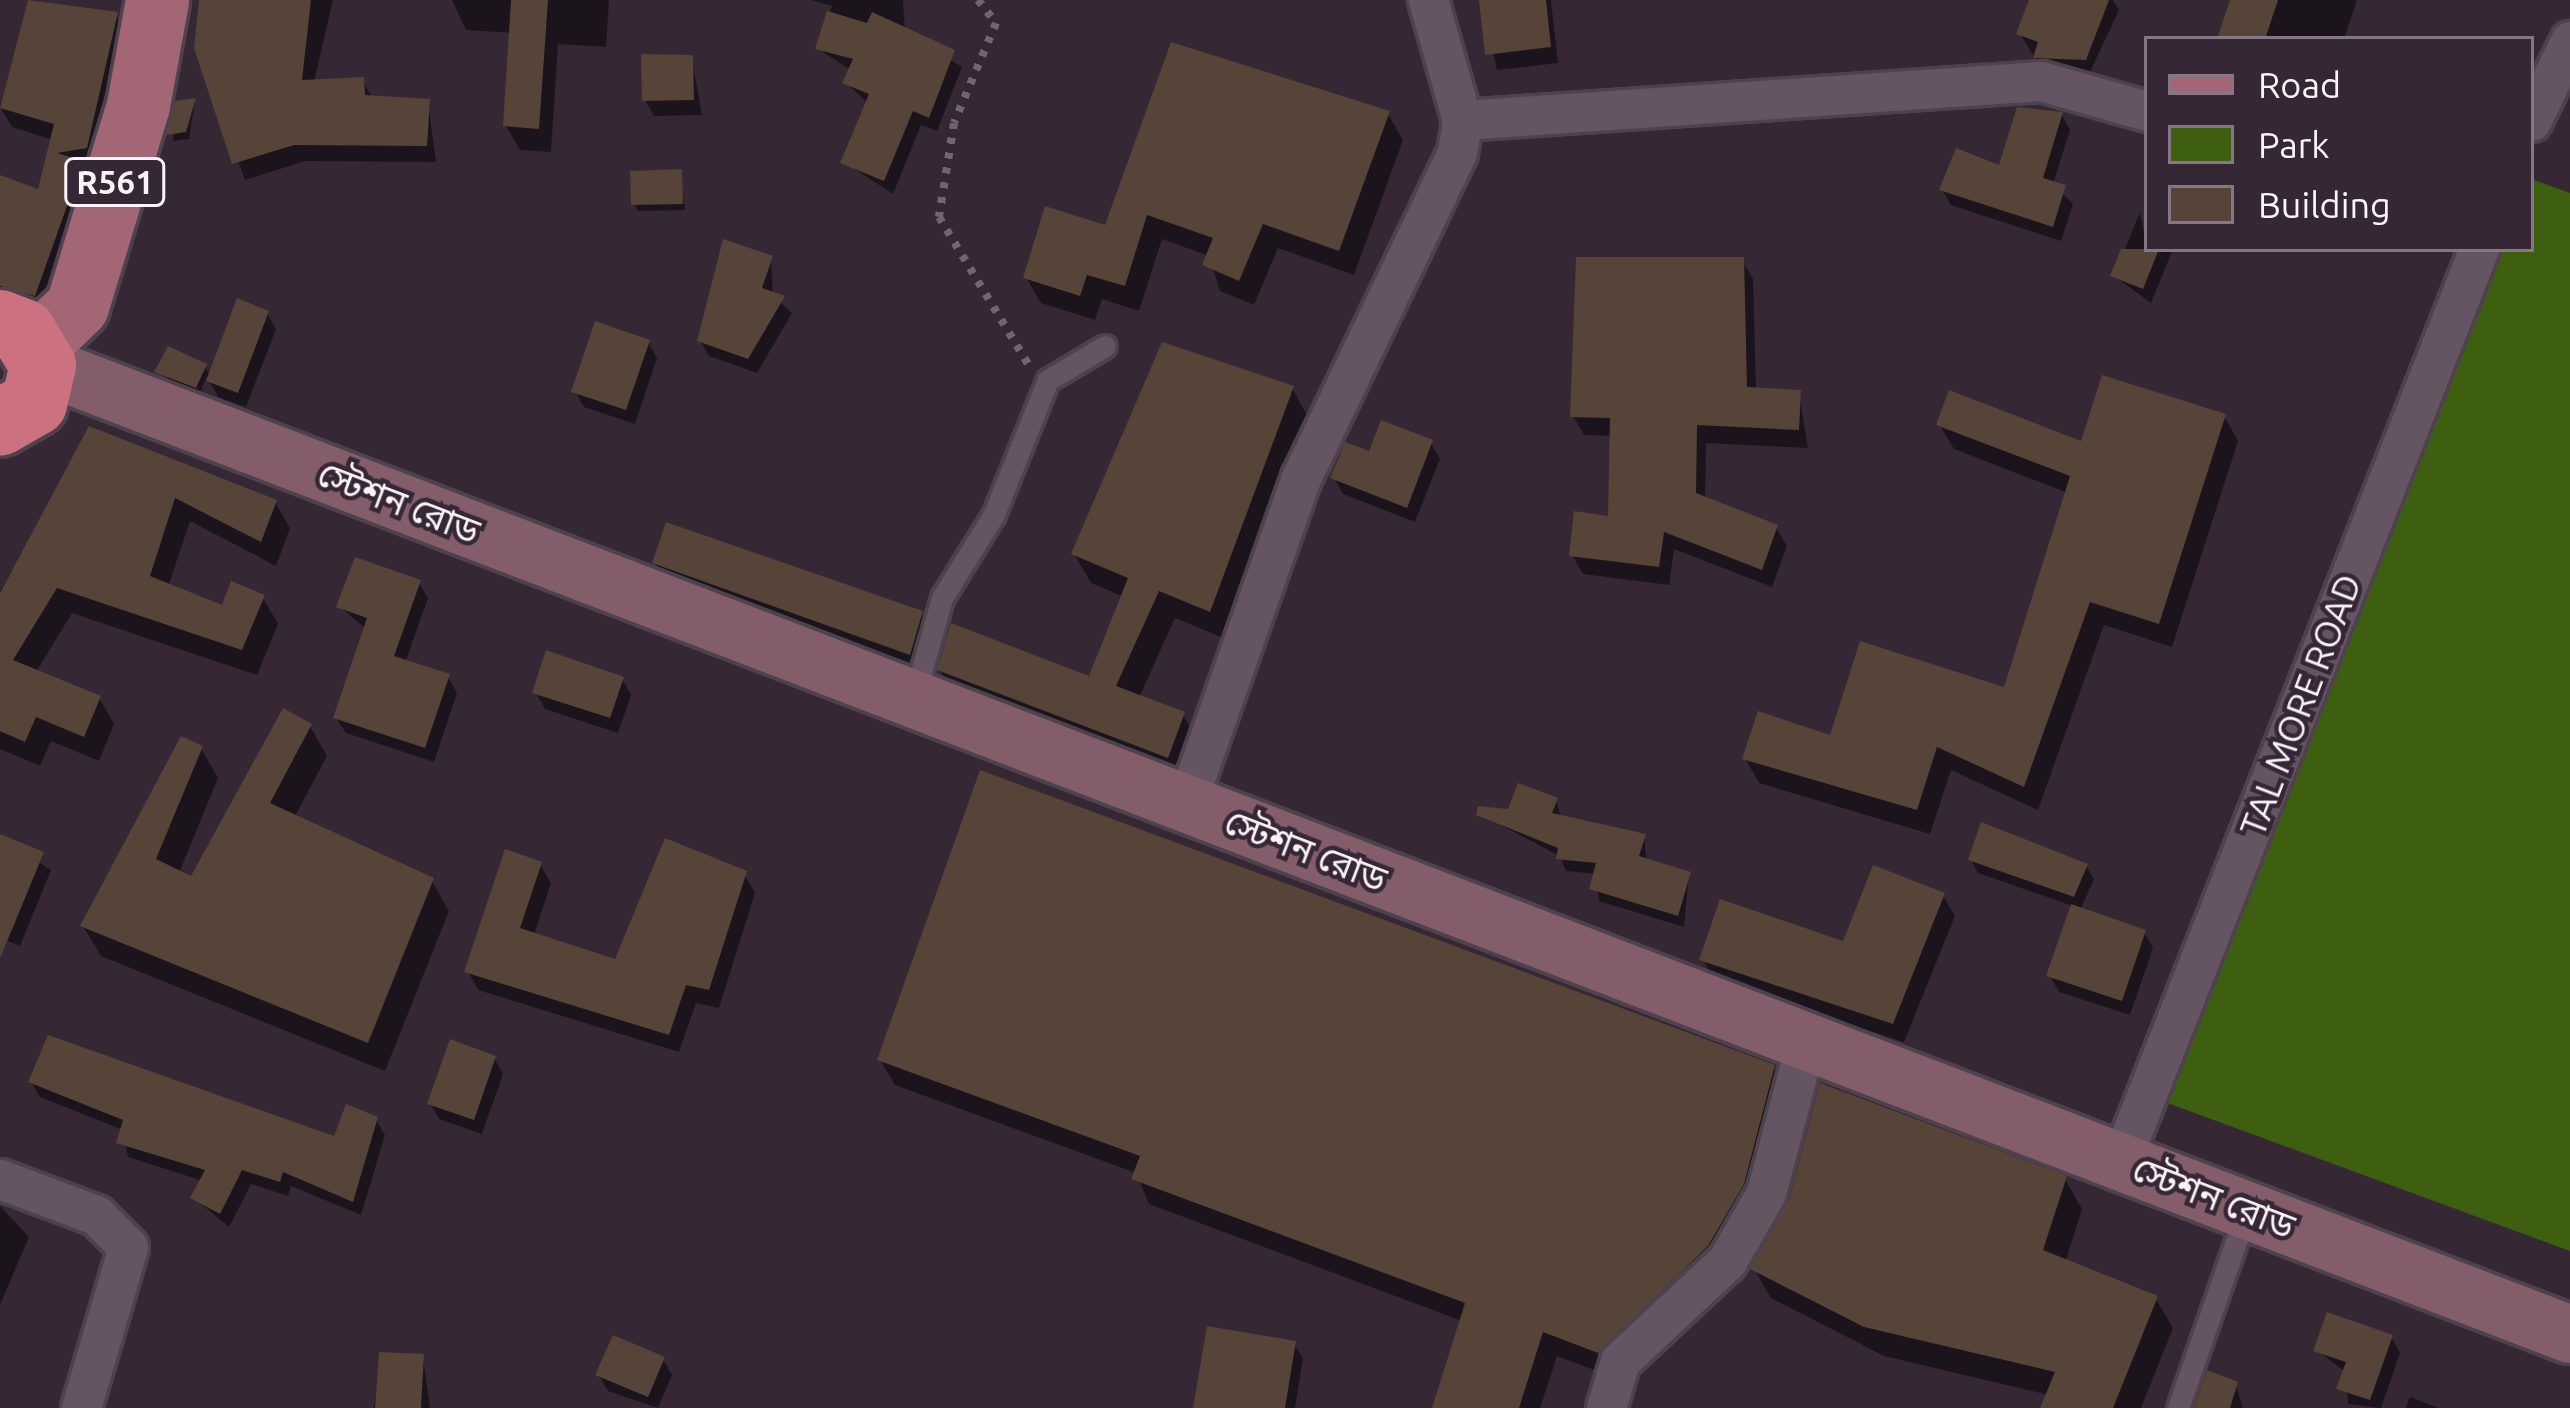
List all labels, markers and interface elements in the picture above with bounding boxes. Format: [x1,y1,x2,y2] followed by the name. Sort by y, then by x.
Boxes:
[2144,36,2534,252] legend
[2258,64,2341,105] text: Road
[2258,124,2330,165] text: Park
[64,155,166,209] road number: R561
[2258,184,2391,225] text: Building
[312,451,486,553] street label: স্টেশন রোড
[2230,568,2370,842] street label: TAL MORE ROAD
[1219,799,1393,901] street label: স্টেশন রোড
[2127,1146,2301,1248] street label: স্টেশন রোড

